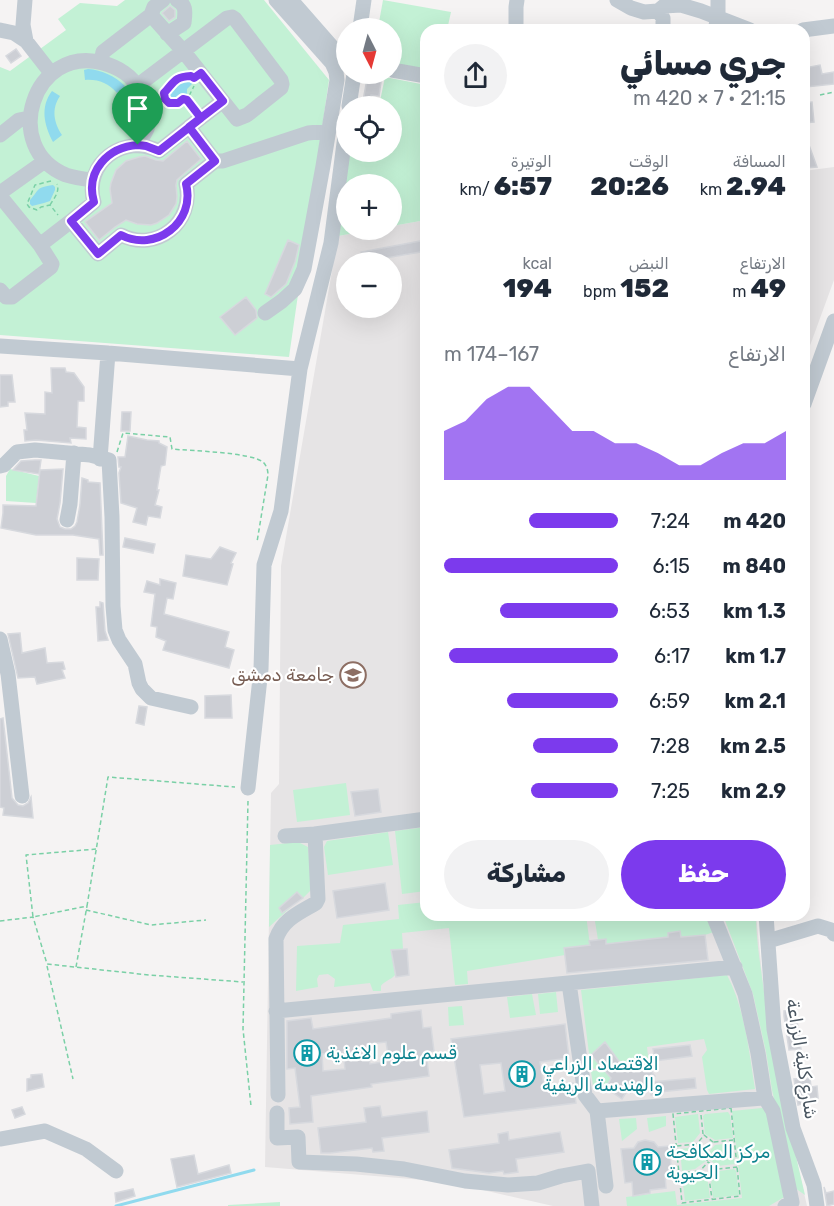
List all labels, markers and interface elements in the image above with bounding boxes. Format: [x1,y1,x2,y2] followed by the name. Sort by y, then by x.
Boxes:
[336,18,402,84] north arrow
[336,18,402,318] map controls
[444,44,507,107] button: share
[620,44,786,83] text: جري مسائي
[112,83,163,145] pin
[633,86,786,110] text: 21:15 · 7 × 420 m
[121,92,154,125] icon: arrive
[336,96,402,162] button: locate
[511,152,552,171] text: الوتيرة
[629,152,669,171] text: الوقت
[733,152,786,171] text: المسافة
[494,171,552,202] text: 6:57
[590,171,669,202] text: 20:26
[726,171,786,202] text: 2.94
[336,174,402,240] button: +
[460,180,494,199] text: /km
[700,180,726,199] text: km
[336,252,402,318] button: −
[523,254,552,273] text: kcal
[629,254,669,273] text: النبض
[740,254,786,273] text: الارتفاع
[503,273,552,304] text: 194
[620,273,669,304] text: 152
[750,273,786,304] text: 49
[583,282,620,301] text: bpm
[732,282,750,301] text: m
[444,342,539,366] text: 167–174 m
[728,342,786,366] text: الارتفاع
[651,509,690,533] text: 7:24
[723,509,786,533] text: 420 m
[652,554,690,578] text: 6:15
[723,554,786,578] text: 840 m
[649,599,690,623] text: 6:53
[723,599,786,623] text: 1.3 km
[654,644,690,668] text: 6:17
[725,644,786,668] text: 1.7 km
[338,660,368,690] school or university icon: جامعة دمشق
[231,664,334,686] place label: جامعة دمشق
[649,689,690,713] text: 6:59
[724,689,786,713] text: 2.1 km
[650,734,690,758] text: 7:28
[720,734,786,758] text: 2.5 km
[651,779,690,803] text: 7:25
[721,779,786,803] text: 2.9 km
[444,840,609,909] button: مشاركة
[621,840,786,909] button: حفظ
[781,997,822,1121] street label: شارع كلية الزراعة
[292,1038,322,1068] building icon: قسم علوم الاغذية
[326,1042,457,1065] place label: قسم علوم الاغذية
[542,1053,663,1096] place label: الاقتصاد الزراعي والهندسة الريفية
[507,1059,537,1089] building icon: الاقتصاد الزراعي والهندسة الريفية
[666,1141,770,1184] place label: مركز المكافحة الحيوية
[632,1147,662,1177] building icon: مركز المكافحة الحيوية

